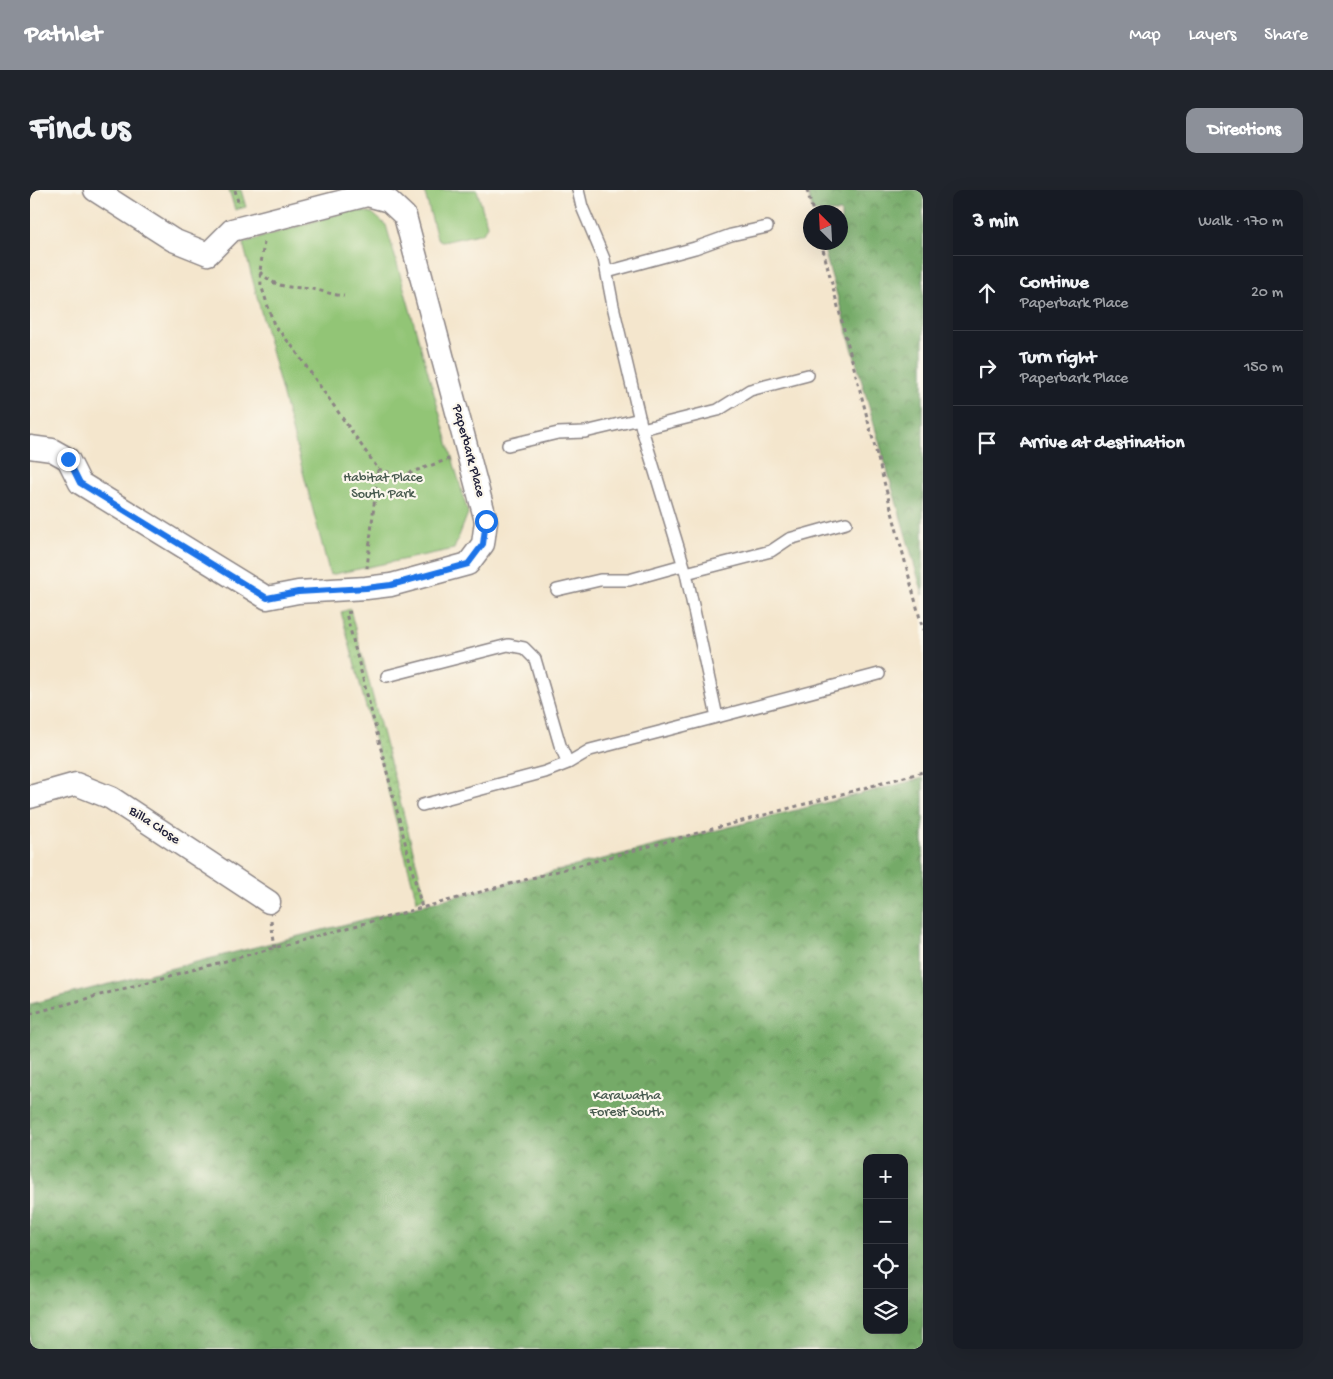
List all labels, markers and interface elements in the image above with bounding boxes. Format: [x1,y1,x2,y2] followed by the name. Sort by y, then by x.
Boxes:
[25,21,102,50] text: Pathlet
[1129,25,1161,46] text: Map
[1189,25,1236,46] text: Layers
[1264,25,1308,46] text: Share
[1186,108,1303,153] button: Directions
[30,110,130,151] text: Find us
[803,205,848,250] north arrow
[973,210,1018,235] text: 3 min
[1198,213,1283,232] text: Walk · 170 m
[1020,272,1089,295] text: Continue
[973,279,1001,307] icon: ahead
[1251,284,1283,303] text: 20 m
[1020,295,1128,314] text: Paperbark Place
[1020,347,1096,370] text: Turn right
[973,354,1001,382] icon: right
[1244,359,1283,378] text: 150 m
[1020,370,1128,389] text: Paperbark Place
[447,402,489,500] street label: Paperbark Place
[973,429,1001,457] icon: arrive
[1020,432,1184,455] text: Arrive at destination
[57,448,80,471] route end
[343,470,423,503] park label: Habitat Place South Park
[475,510,498,533] route start
[124,803,184,849] street label: Billa Close
[589,1088,665,1121] park label: Karawatha Forest South
[863,1154,908,1334] map controls
[863,1154,908,1199] button: +
[863,1199,908,1244] button: −
[863,1244,908,1289] button: locate
[863,1289,908,1334] button: layers

